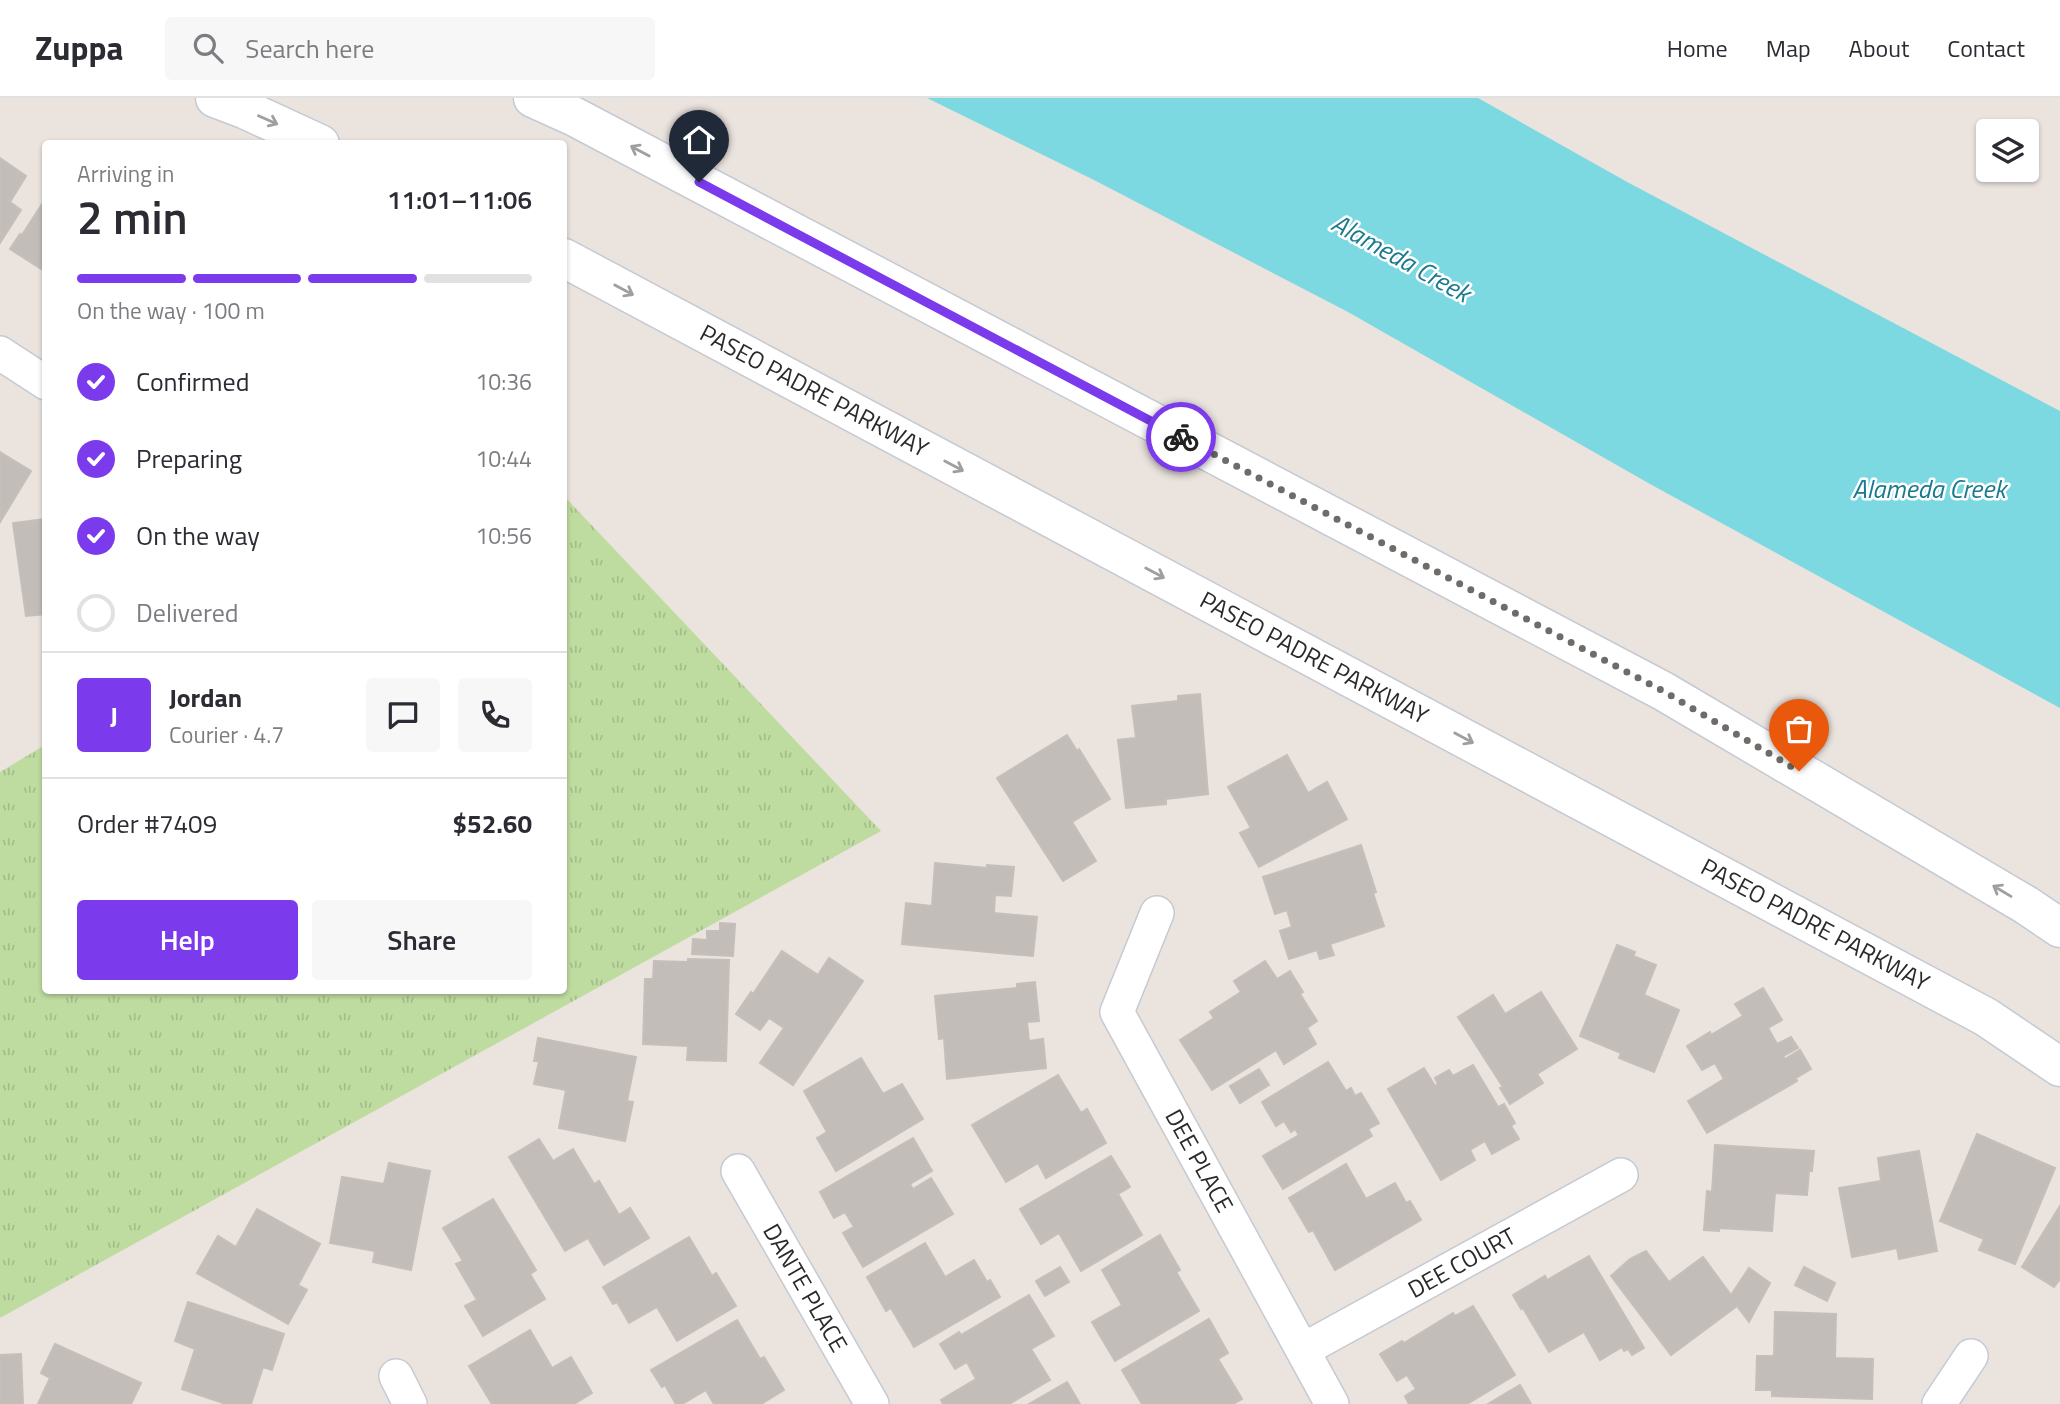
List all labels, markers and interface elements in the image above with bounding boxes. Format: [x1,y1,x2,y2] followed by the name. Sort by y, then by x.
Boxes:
[165,17,655,80] search box
[35,23,123,73] text: Zuppa
[189,29,227,67] icon: search
[245,29,374,68] text: Search here
[1667,30,1728,66] text: Home
[1766,30,1811,66] text: Map
[1849,30,1909,66] text: About
[1947,30,2025,66] text: Contact
[669,110,729,182] pin
[257,114,278,127] one-way arrow
[1976,119,2039,182] map controls
[1976,119,2039,182] button: layers
[680,121,718,159] icon: home
[630,144,651,158] one-way arrow
[77,156,174,191] text: Arriving in
[387,180,532,219] text: 11:01–11:06
[77,182,188,252] text: 2 min
[1325,203,1481,313] water label: Alameda Creek
[613,283,634,297] one-way arrow
[77,293,265,328] text: On the way · 100 m
[694,314,935,466] street label: PASEO PADRE PARKWAY
[136,362,250,401] text: Confirmed
[77,363,115,401] icon: check
[475,364,532,399] text: 10:36
[1146,402,1216,472] courier
[1162,418,1200,456] icon: bike
[136,439,242,478] text: Preparing
[77,440,115,478] icon: check
[475,441,532,476] text: 10:44
[943,460,964,473] one-way arrow
[1852,469,2009,508] water label: Alameda Creek
[136,516,260,555] text: On the way
[77,517,115,555] icon: check
[475,518,532,553] text: 10:56
[1144,567,1165,580] one-way arrow
[1194,581,1435,733] street label: PASEO PADRE PARKWAY
[136,593,239,632] text: Delivered
[169,678,242,717] text: Jordan
[366,678,440,752] button: chat
[458,678,532,752] button: phone
[110,696,118,735] text: J
[1769,699,1829,771] pin
[1780,710,1818,748] icon: bag
[169,717,284,752] text: Courier · 4.7
[1453,731,1473,745] one-way arrow
[77,804,217,843] text: Order #7409
[453,804,532,843] text: $52.60
[1695,848,1936,1000] street label: PASEO PADRE PARKWAY
[1993,884,2013,898] one-way arrow
[77,900,298,980] button: Help
[312,900,532,980] button: Share
[1157,1102,1243,1219] street label: DEE PLACE
[755,1217,857,1358] street label: DANTE PLACE
[1401,1217,1522,1307] street label: DEE COURT

